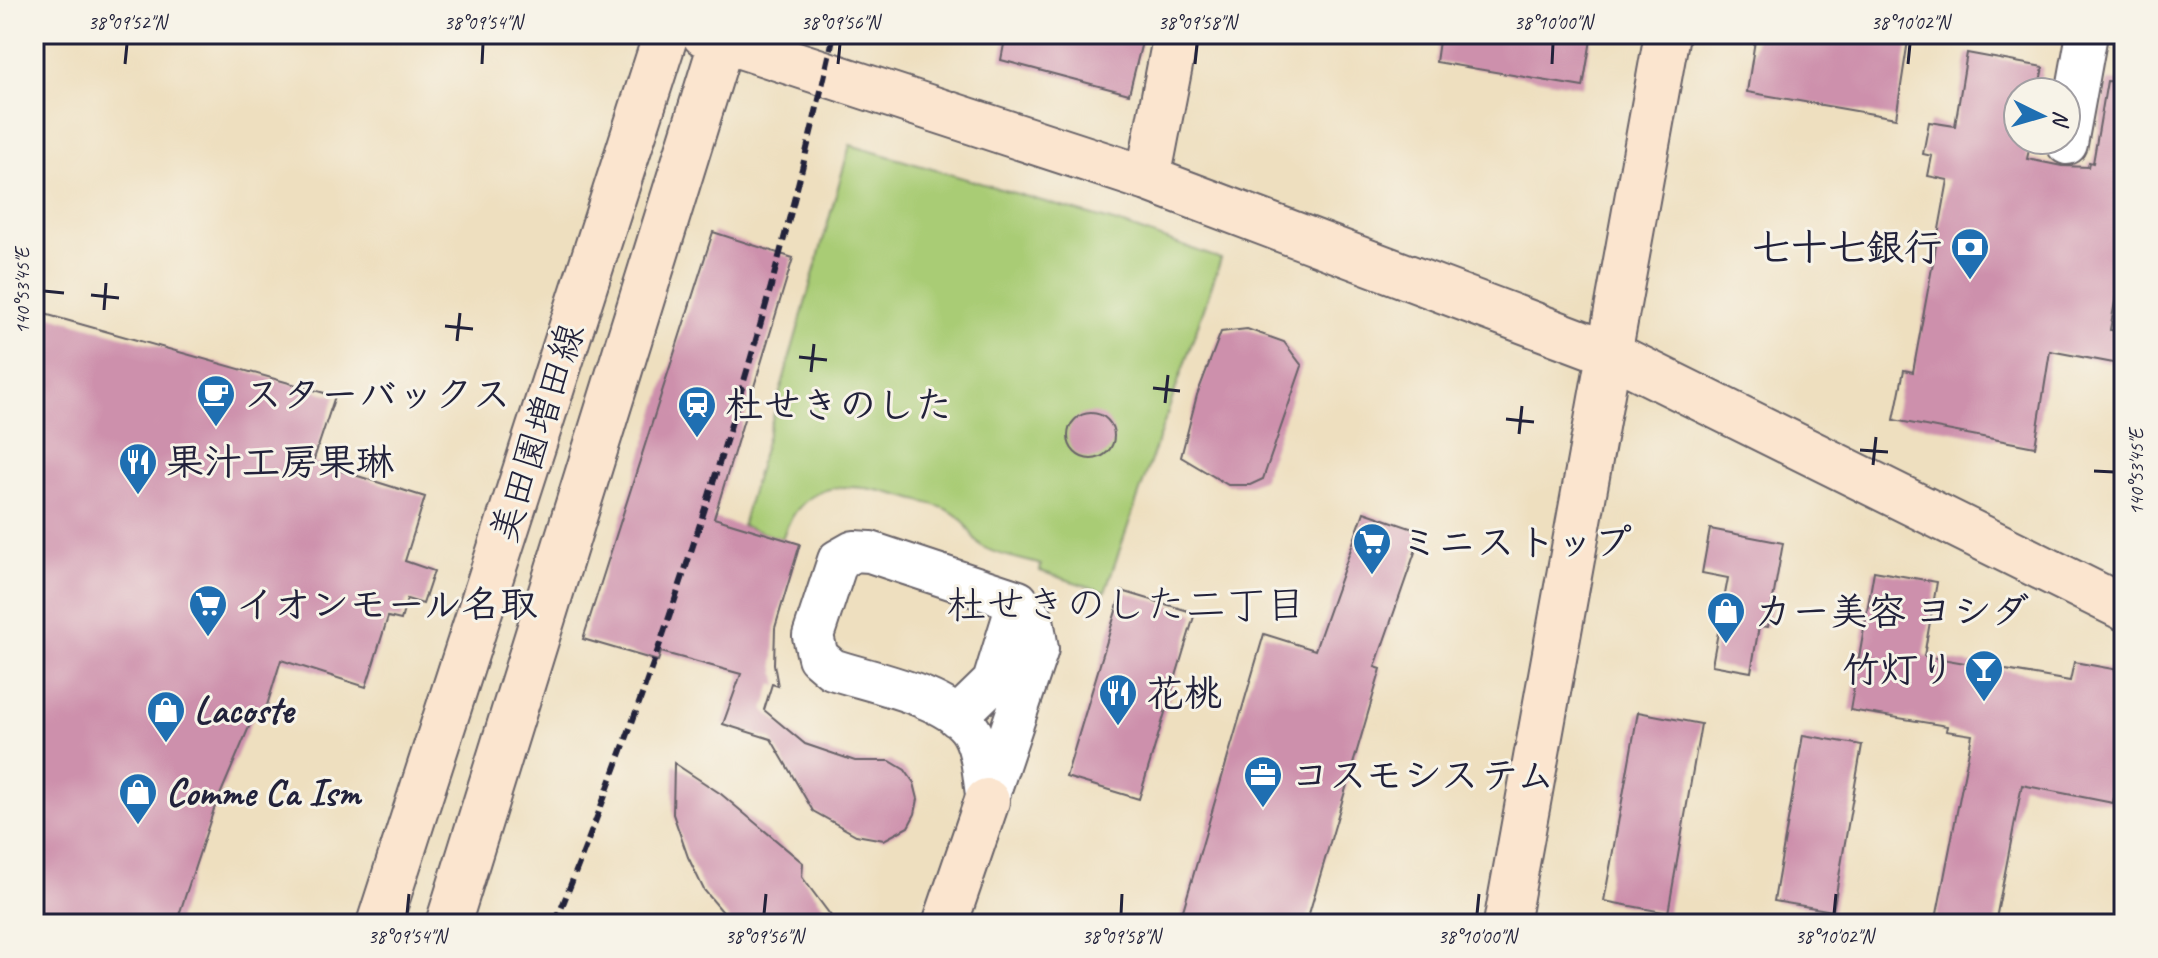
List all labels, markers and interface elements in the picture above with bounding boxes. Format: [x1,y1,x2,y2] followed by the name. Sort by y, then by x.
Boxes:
[88,10,169,35] text: 38°09'52"N
[444,10,525,35] text: 38°09'54"N
[801,10,882,35] text: 38°09'56"N
[1158,10,1239,35] text: 38°09'58"N
[1514,10,1595,35] text: 38°10'00"N
[1871,10,1952,35] text: 38°10'02"N
[2002,76,2082,156] north arrow
[2046,110,2075,129] text: N
[1752,224,1942,271] place label: 七十七銀行
[1949,226,1991,281] bank icon: 七十七銀行
[10,245,35,334] text: 140°53'45"E
[479,317,595,549] street label: 美田園増田線
[244,371,511,418] place label: スターバックス
[195,373,237,428] cafe icon: スターバックス
[725,382,953,429] place label: 杜せきのした
[676,384,718,439] station icon: 杜せきのした
[2124,426,2149,515] text: 140°53'45"E
[166,439,394,486] place label: 果汁工房果琳
[117,441,159,496] restaurant icon: 果汁工房果琳
[1400,519,1632,566] place label: ミニストップ
[1351,521,1393,576] supermarket icon: ミニストップ
[946,580,1306,630] district label: 杜せきのした二丁目
[236,581,538,628] place label: イオンモール名取
[187,583,229,638] supermarket icon: イオンモール名取
[1754,588,2029,635] place label: カー美容 ヨシダ
[1705,590,1747,645] shop icon: カー美容 ヨシダ
[1842,646,1956,693] place label: 竹灯り
[1963,648,2005,703] bar icon: 竹灯り
[1146,670,1222,717] place label: 花桃
[1097,672,1139,727] restaurant icon: 花桃
[194,687,297,734] place label: Lacoste
[145,689,187,744] shop icon: Lacoste
[1291,752,1555,799] place label: コスモシステム
[1242,754,1284,809] office icon: コスモシステム
[166,769,363,816] place label: Comme Ca Ism
[117,771,159,826] shop icon: Comme Ca Ism
[368,924,449,949] text: 38°09'54"N
[725,924,806,949] text: 38°09'56"N
[1082,924,1163,949] text: 38°09'58"N
[1438,924,1519,949] text: 38°10'00"N
[1795,924,1876,949] text: 38°10'02"N

